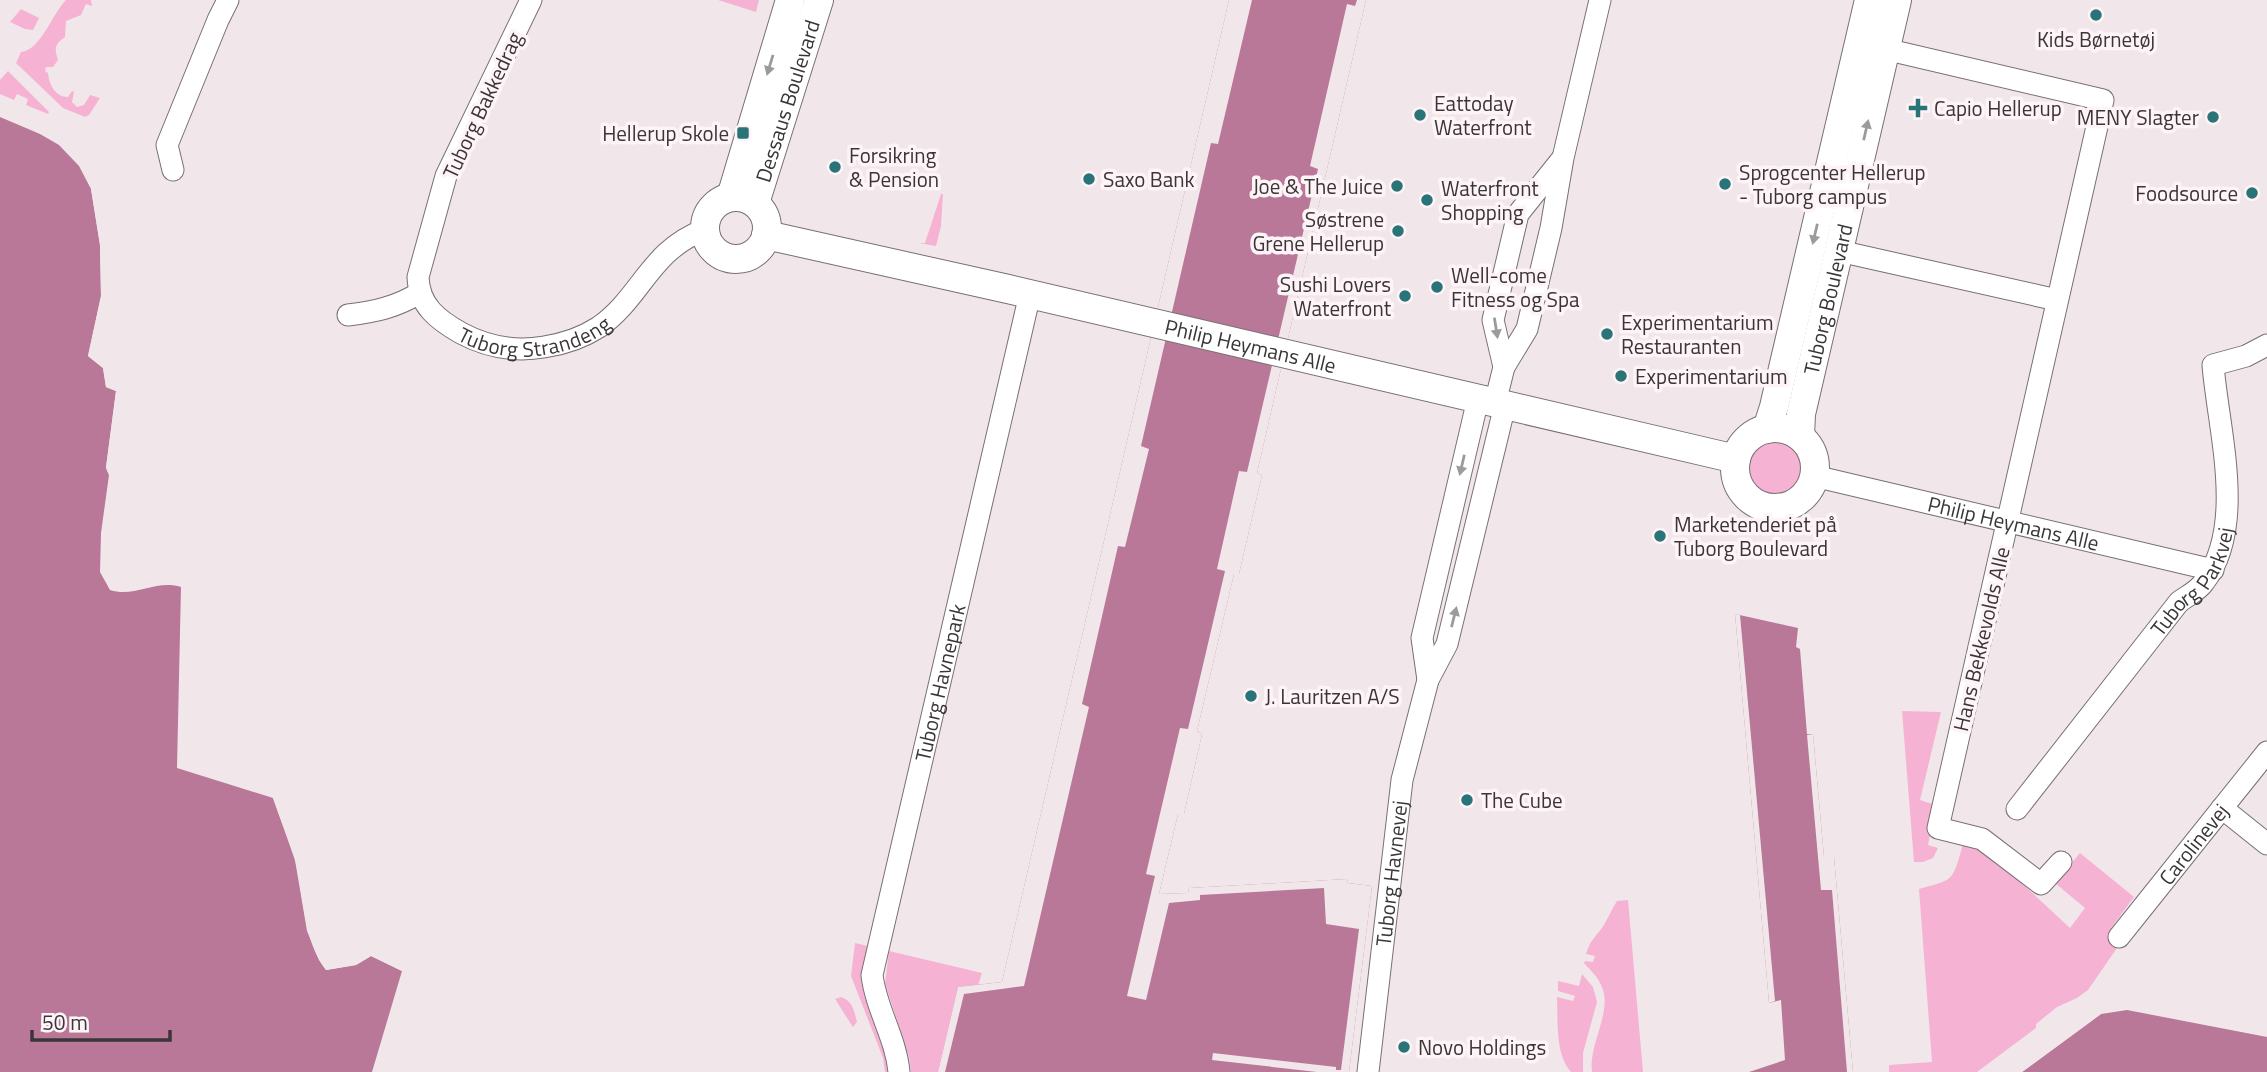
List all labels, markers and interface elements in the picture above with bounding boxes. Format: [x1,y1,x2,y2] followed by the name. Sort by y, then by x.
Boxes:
[2088,7,2104,23] marker: Kids Børnetøj
[747,16,828,186] street label: Dessaus Boulevard
[2037,23,2155,55] place label: Kids Børnetøj
[434,26,530,184] street label: Tuborg Bakkedrag
[764,55,774,76] one-way arrow
[1434,87,1532,143] place label: Eattoday Waterfront
[1934,92,2062,124] place label: Capio Hellerup
[1908,98,1928,118] marker: Capio Hellerup
[2077,101,2199,133] place label: MENY Slagter
[1412,107,1428,123] marker: Eattoday Waterfront
[2205,109,2221,125] marker: MENY Slagter
[602,117,729,149] place label: Hellerup Skole
[1861,119,1872,141] one-way arrow
[735,125,751,141] marker: Hellerup Skole
[849,139,939,195] place label: Forsikring & Pension
[1739,156,1926,212] place label: Sprogcenter Hellerup - Tuborg campus
[827,159,843,175] marker: Forsikring & Pension
[1103,163,1195,195] place label: Saxo Bank
[1253,170,1383,202] place label: Joe & The Juice
[1081,171,1097,187] marker: Saxo Bank
[1441,172,1539,228] place label: Waterfront Shopping
[1717,176,1733,192] marker: Sprogcenter Hellerup - Tuborg campus
[2135,177,2238,209] place label: Foodsource
[1389,178,1405,194] marker: Joe & The Juice
[2244,185,2260,201] marker: Foodsource
[1419,192,1435,208] marker: Waterfront Shopping
[1252,203,1384,259] place label: Søstrene Grene Hellerup
[1795,220,1861,378] street label: Tuborg Boulevard
[1390,223,1406,239] marker: Søstrene Grene Hellerup
[1809,223,1820,245] one-way arrow
[1451,259,1580,315] place label: Well-come Fitness og Spa
[1280,268,1392,324] place label: Sushi Lovers Waterfront
[1429,279,1445,295] marker: Well-come Fitness og Spa
[1397,288,1413,304] marker: Sushi Lovers Waterfront
[1621,306,1773,362] place label: Experimentarium Restauranten
[453,308,618,365] street label: Tuborg Strandeng
[1162,310,1339,381] street label: Philip Heymans Alle
[1491,317,1502,339] one-way arrow
[1599,326,1615,342] marker: Experimentarium Restauranten
[1635,360,1787,392] place label: Experimentarium
[1613,368,1629,384] marker: Experimentarium
[1457,454,1468,476] one-way arrow
[1925,487,2102,559] street label: Philip Heymans Alle
[1674,508,1837,564] place label: Marketenderiet på Tuborg Boulevard
[2142,525,2241,643] street label: Tuborg Parkvej
[1652,528,1668,544] marker: Marketenderiet på Tuborg Boulevard
[1944,544,2018,734] street label: Hans Bekkevolds Alle
[906,601,974,765] street label: Tuborg Havnepark
[1449,606,1460,628] one-way arrow
[1265,680,1400,712] place label: J. Lauritzen A/S
[1243,688,1259,704] marker: J. Lauritzen A/S
[1481,784,1563,816] place label: The Cube
[1459,792,1475,808] marker: The Cube
[2151,796,2236,892] street label: Carolinevej
[1367,799,1416,948] street label: Tuborg Havnevej
[32,998,170,1042] scale bar
[42,1006,88,1038] text: 50 m
[1418,1031,1546,1063] place label: Novo Holdings
[1396,1039,1412,1055] marker: Novo Holdings

